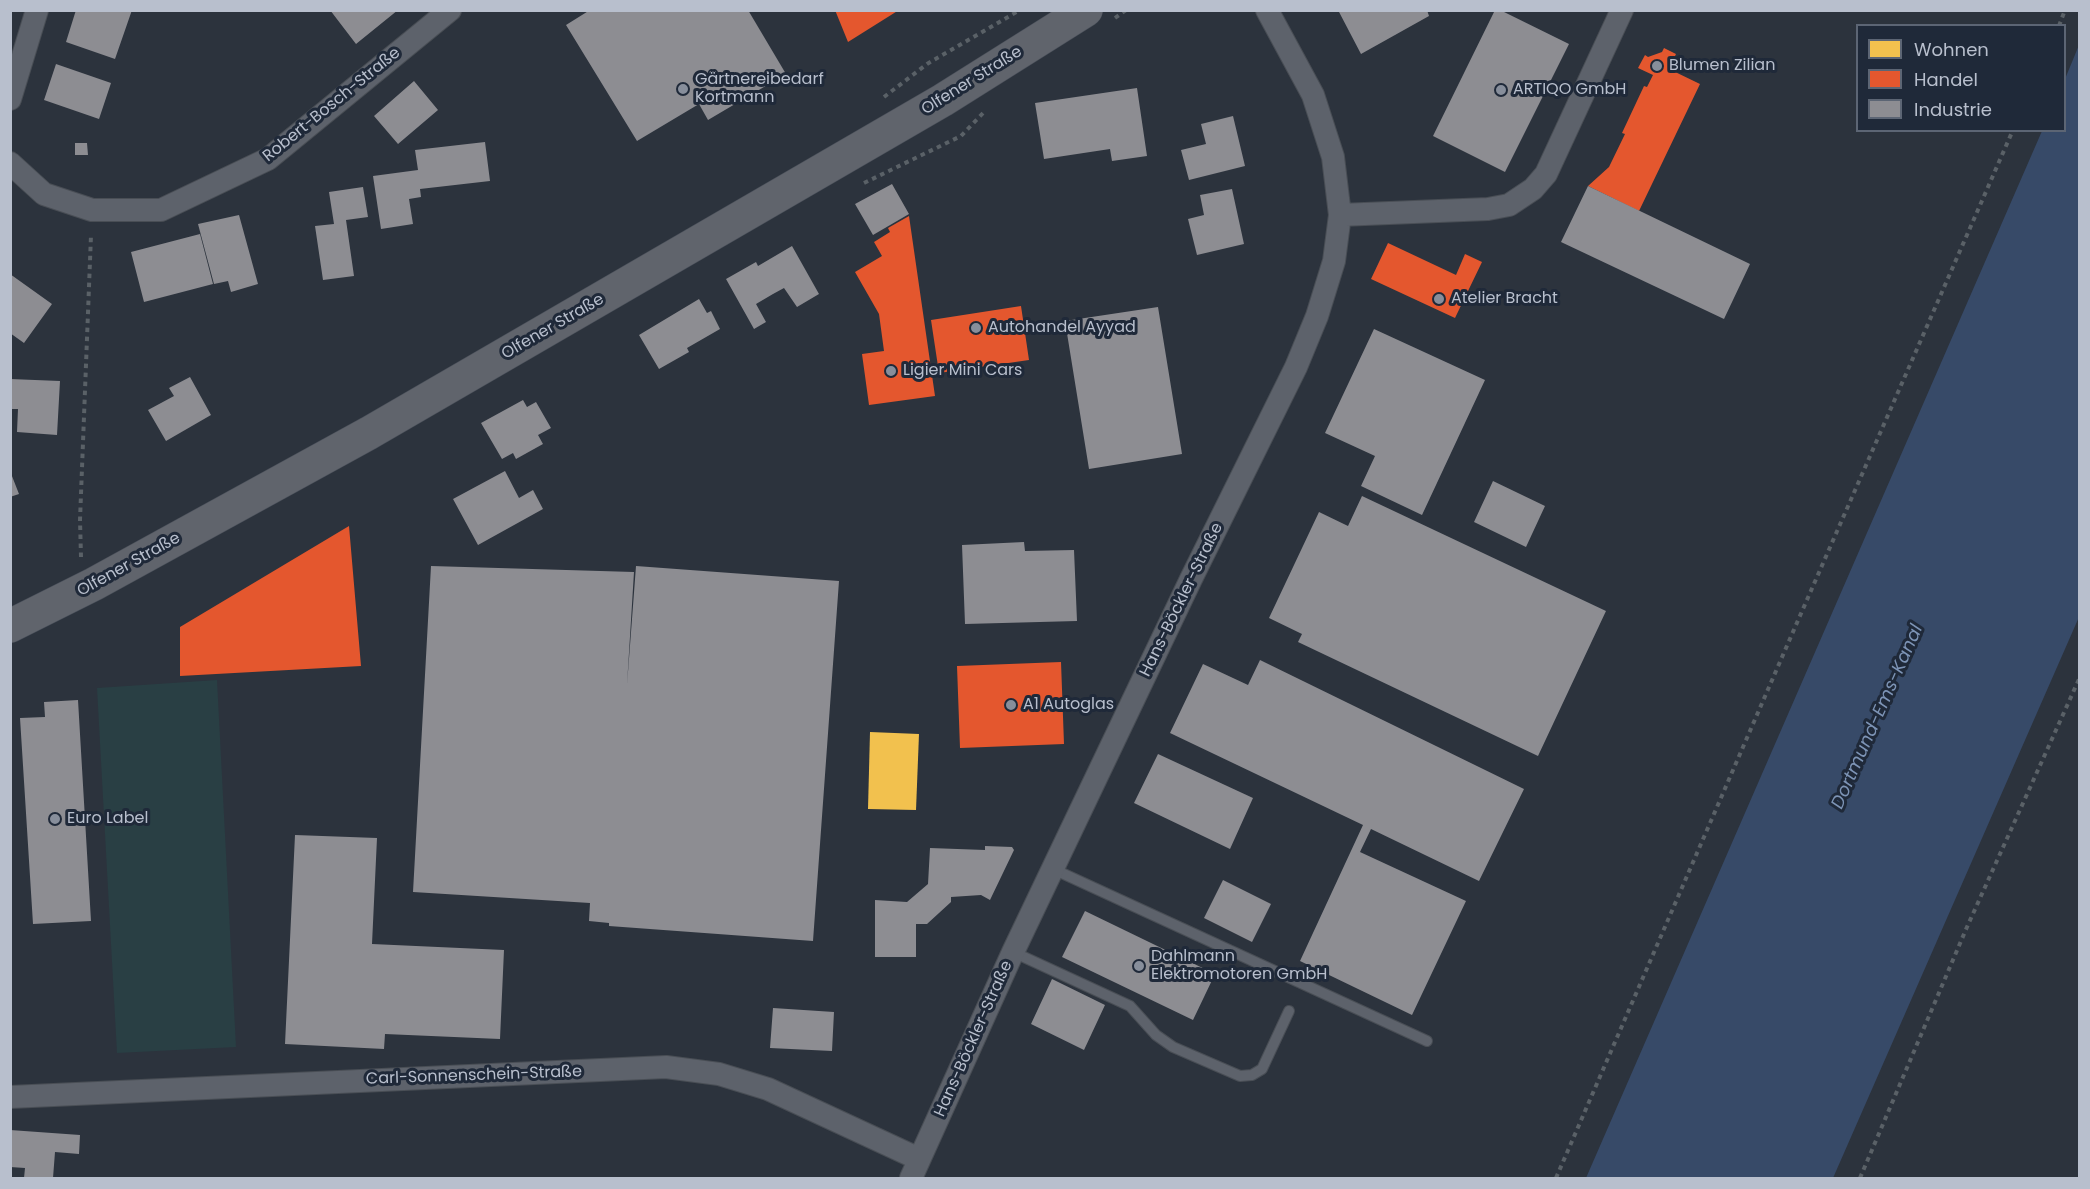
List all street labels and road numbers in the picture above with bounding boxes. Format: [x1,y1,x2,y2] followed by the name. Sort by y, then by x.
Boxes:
[918,42,1026,120] street label: Olfener Straße
[259,44,405,166] street label: Robert-Bosch-Straße
[498,290,608,364] street label: Olfener Straße
[1136,520,1228,680] street label: Hans-Böckler-Straße
[74,529,184,601] street label: Olfener Straße
[931,958,1017,1120] street label: Hans-Böckler-Straße
[366,1063,582,1089] street label: Carl-Sonnenschein-Straße

